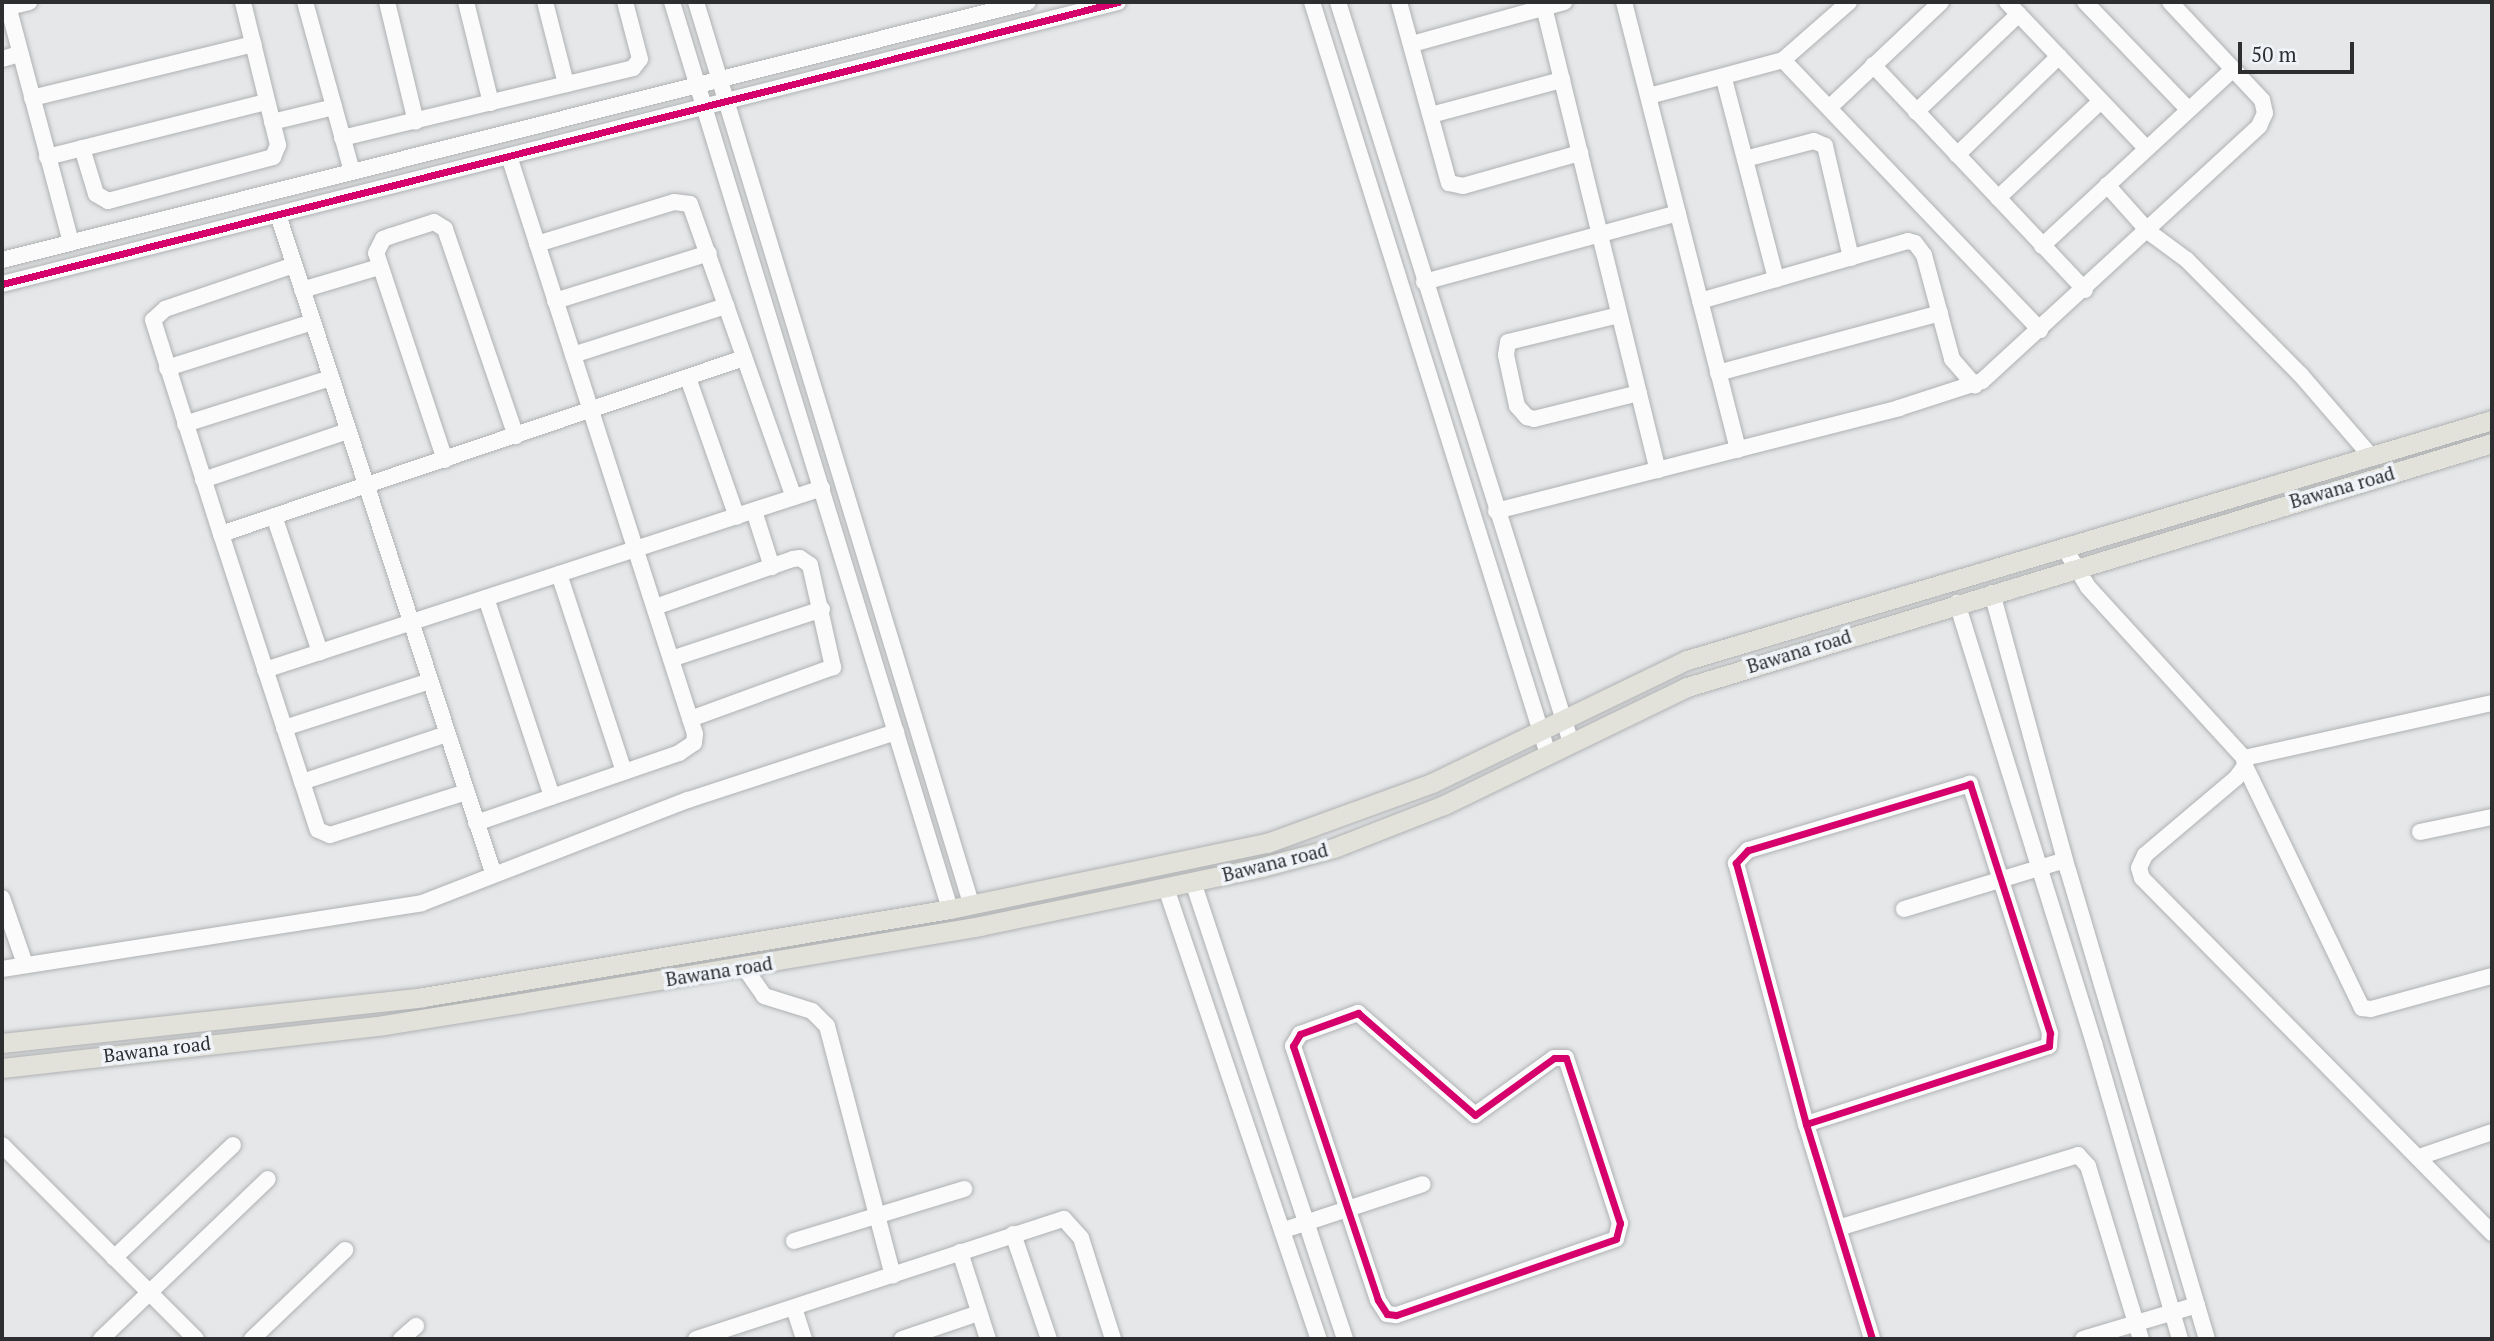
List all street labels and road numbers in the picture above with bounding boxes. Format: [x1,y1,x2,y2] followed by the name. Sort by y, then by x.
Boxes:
[2287,461,2397,513] street label: Bawana road
[1744,624,1854,678] street label: Bawana road
[1220,838,1330,886] street label: Bawana road
[664,951,774,991] street label: Bawana road
[102,1031,212,1067] street label: Bawana road

